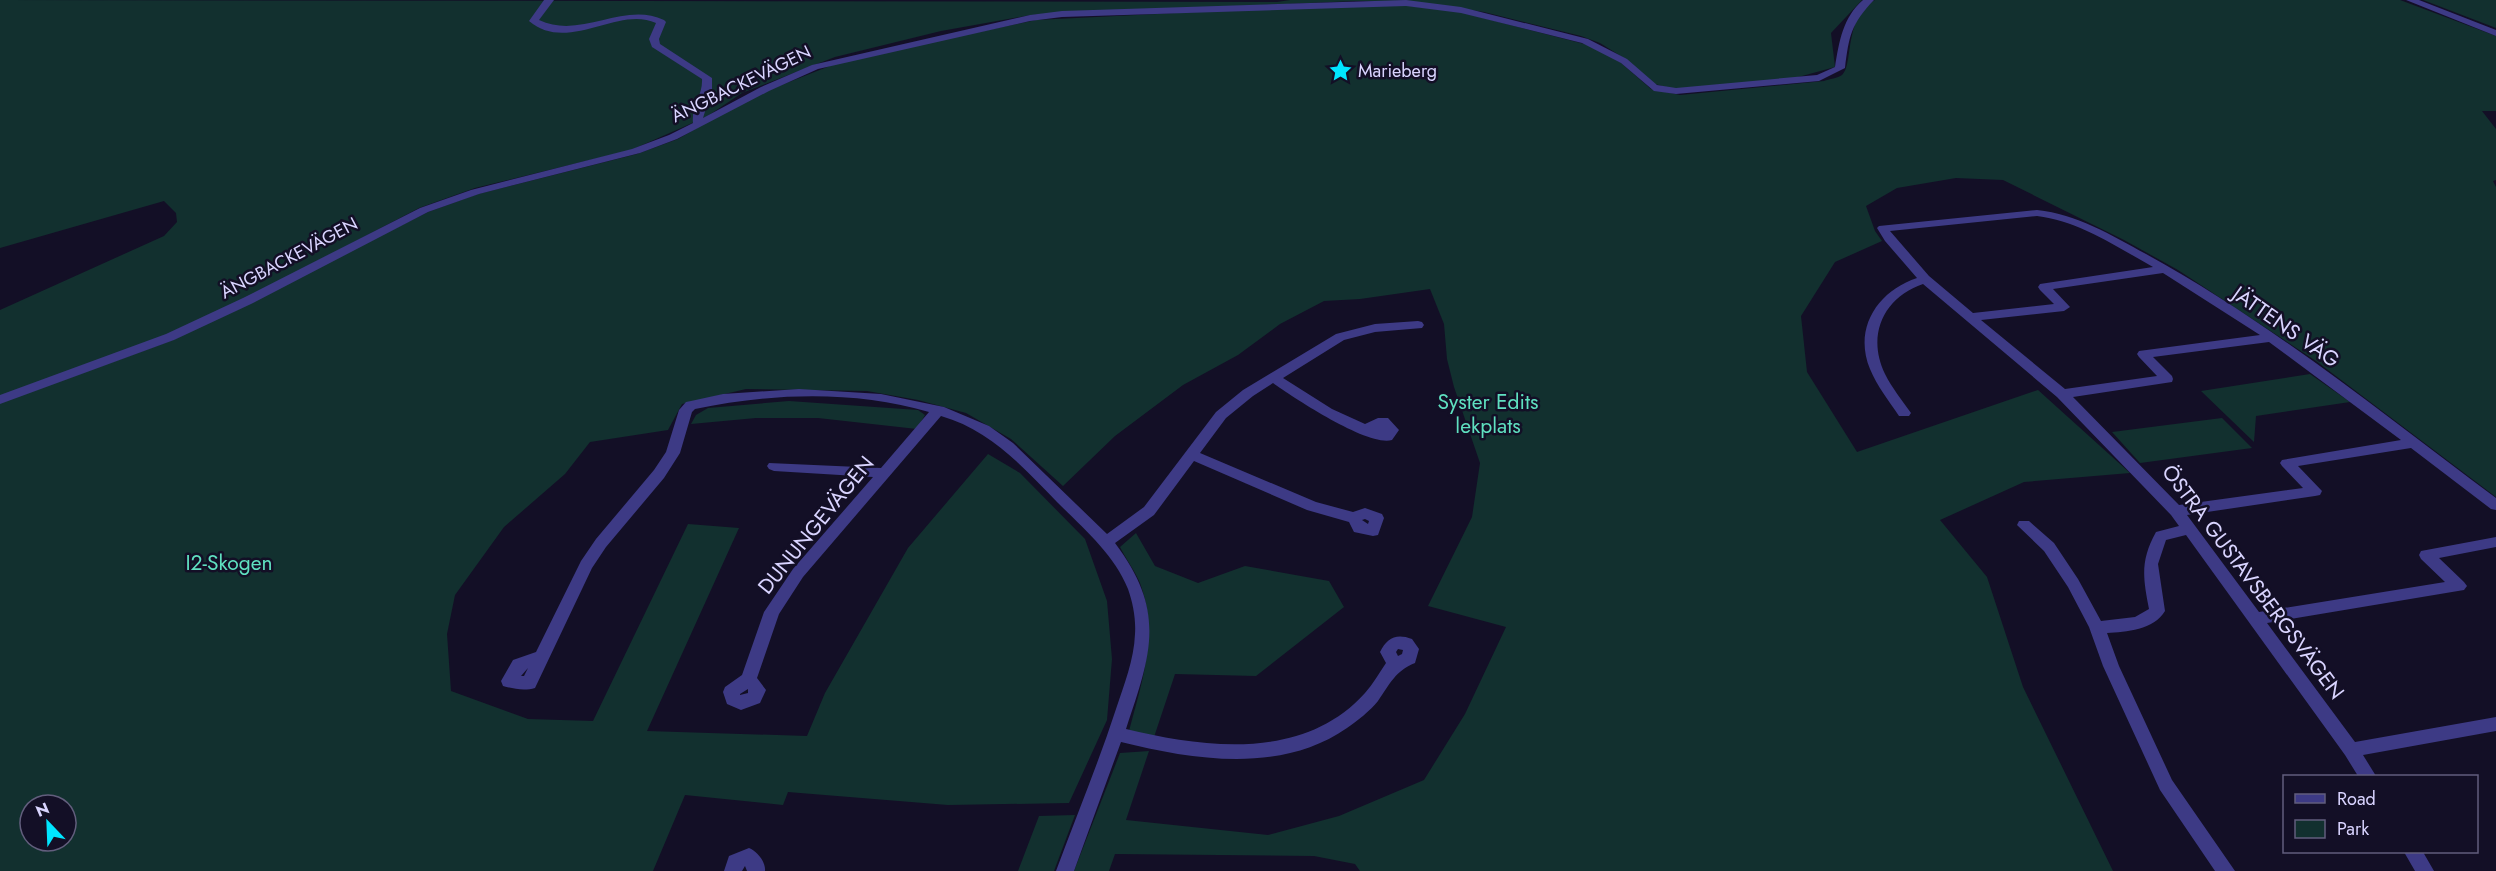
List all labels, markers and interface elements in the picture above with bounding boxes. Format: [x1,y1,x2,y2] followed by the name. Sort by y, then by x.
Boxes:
[667,39,815,129] street label: ÄNGBACKEVÄGEN
[1327,58,1353,84] place icon: Marieberg
[1358,58,1437,84] place label: Marieberg
[216,211,362,305] street label: ÄNGBACKEVÄGEN
[2224,277,2346,375] street label: JÄTTENS VÄG
[1437,387,1539,441] park label: Syster Edits lekplats
[751,449,881,601] street label: DUNUNGEVÄGEN
[2155,458,2351,706] street label: ÖSTRA GUSTAVSBERGSVÄGEN
[185,548,273,578] park label: I2-Skogen
[2283,775,2478,853] legend
[2337,786,2376,812] text: Road
[18,793,78,853] north arrow
[32,797,53,823] text: N
[2337,816,2369,842] text: Park

